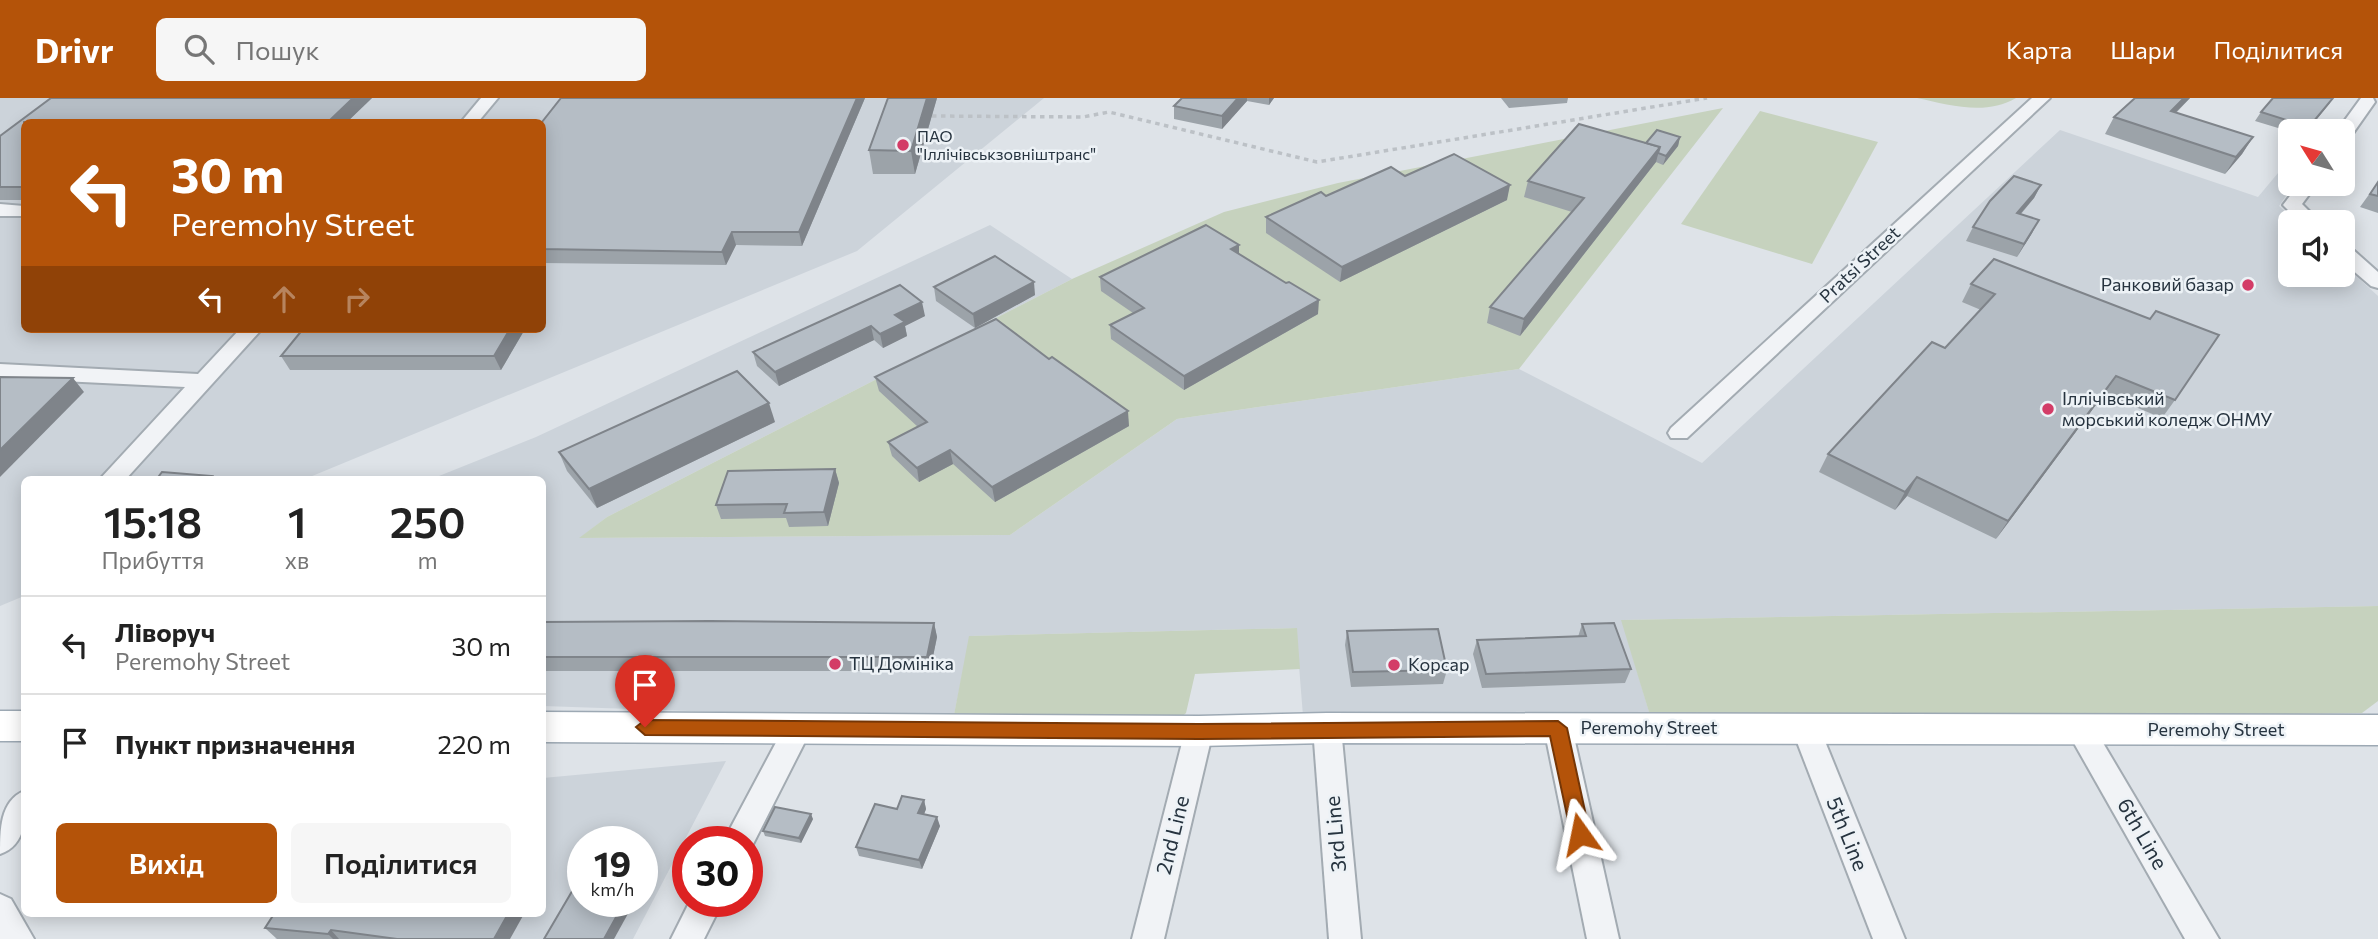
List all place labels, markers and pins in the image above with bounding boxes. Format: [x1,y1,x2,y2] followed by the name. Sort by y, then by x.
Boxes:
[917,126,1096,163] place label: ПАО "Іллічівськзовніштранс"
[895,137,911,153] marker: ПАО "Іллічівськзовніштранс"
[2101,273,2234,295] place label: Ранковий базар
[2240,277,2256,293] marker: Ранковий базар
[2062,387,2273,430] place label: Іллічівський морський коледж ОНМУ
[2040,401,2056,417] marker: Іллічівський морський коледж ОНМУ
[849,652,954,674] place label: ТЦ Домініка
[1408,653,1469,675] place label: Корсар
[615,655,675,727] pin
[827,656,843,672] marker: ТЦ Домініка
[1386,657,1402,673] marker: Корсар

